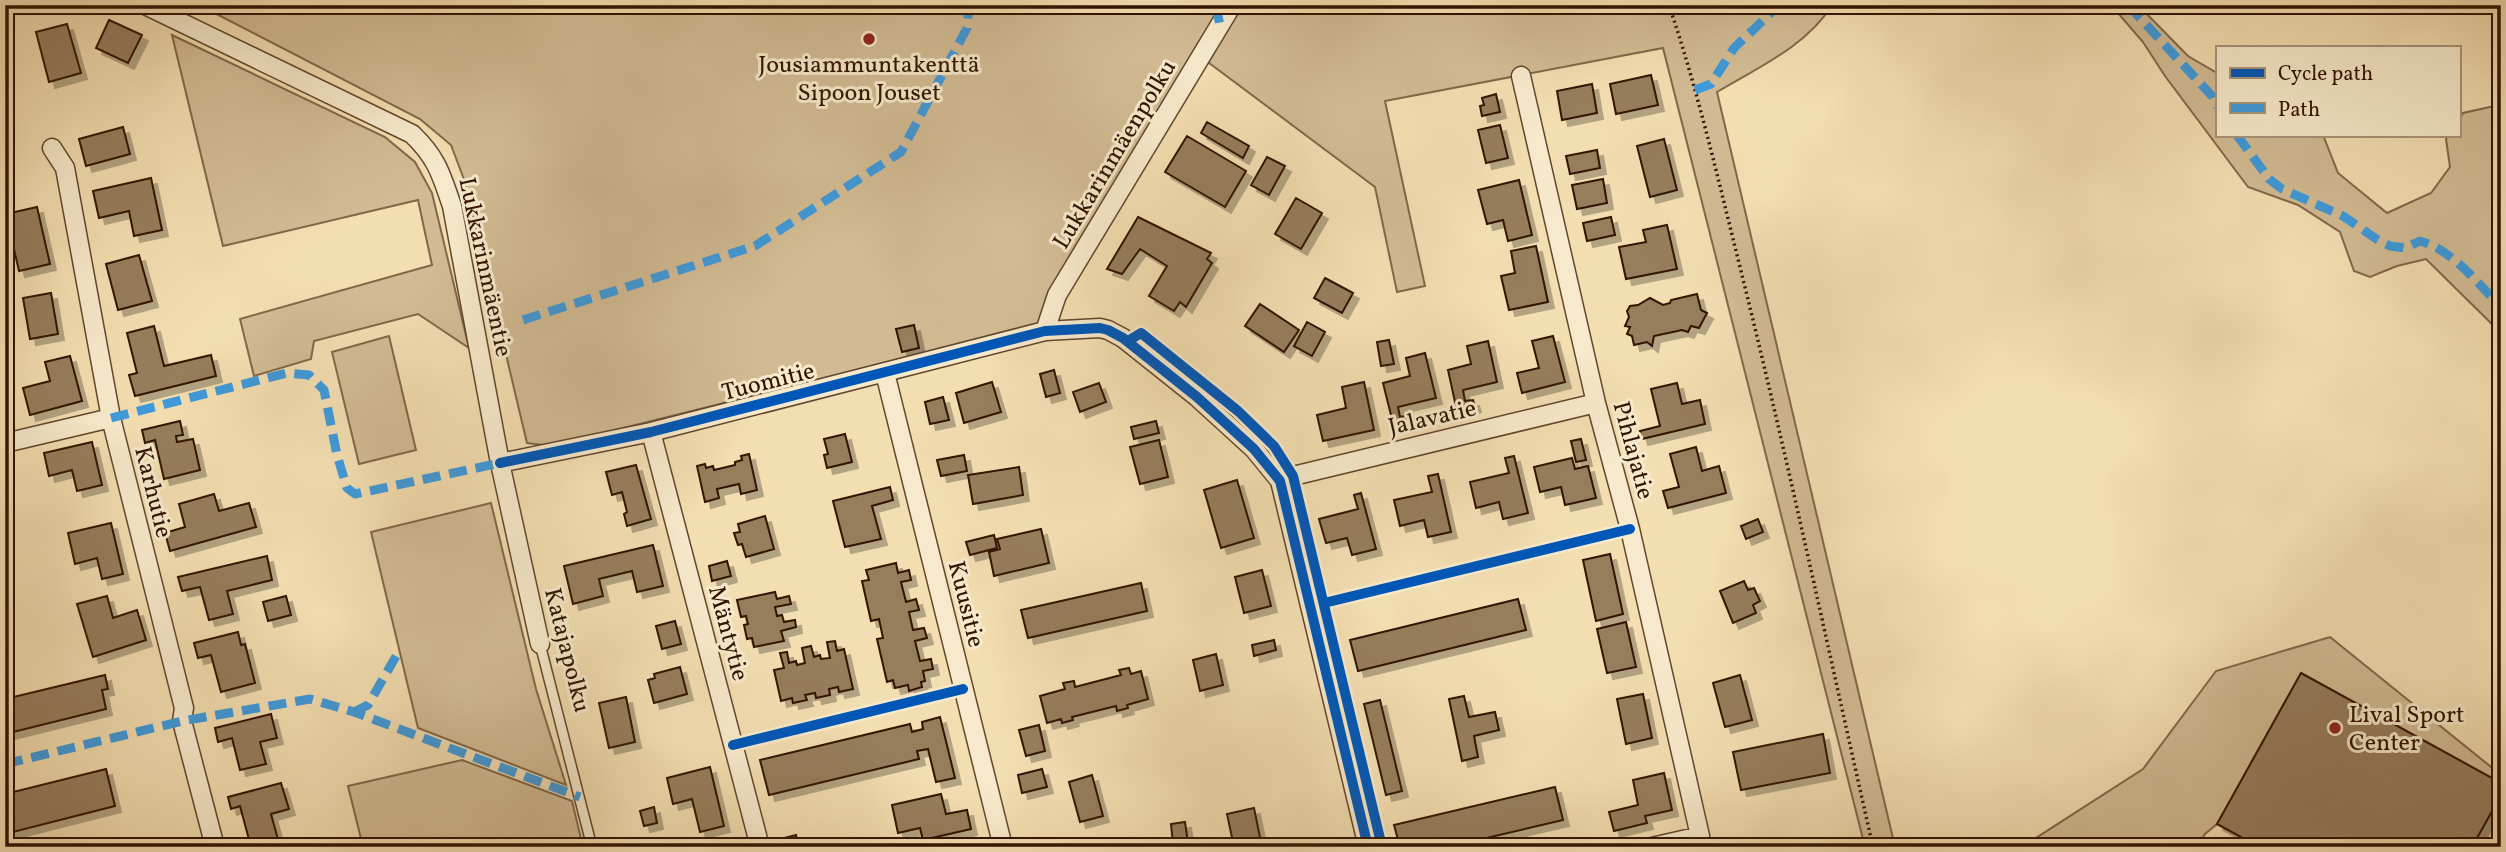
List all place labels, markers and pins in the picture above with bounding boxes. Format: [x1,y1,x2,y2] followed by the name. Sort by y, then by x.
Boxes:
[861,31,877,47] marker: Jousiammuntakenttä Sipoon Jouset
[758,49,980,111] place label: Jousiammuntakenttä Sipoon Jouset
[2349,699,2465,761] place label: Lival Sport Center
[2327,720,2343,736] marker: Lival Sport Center

